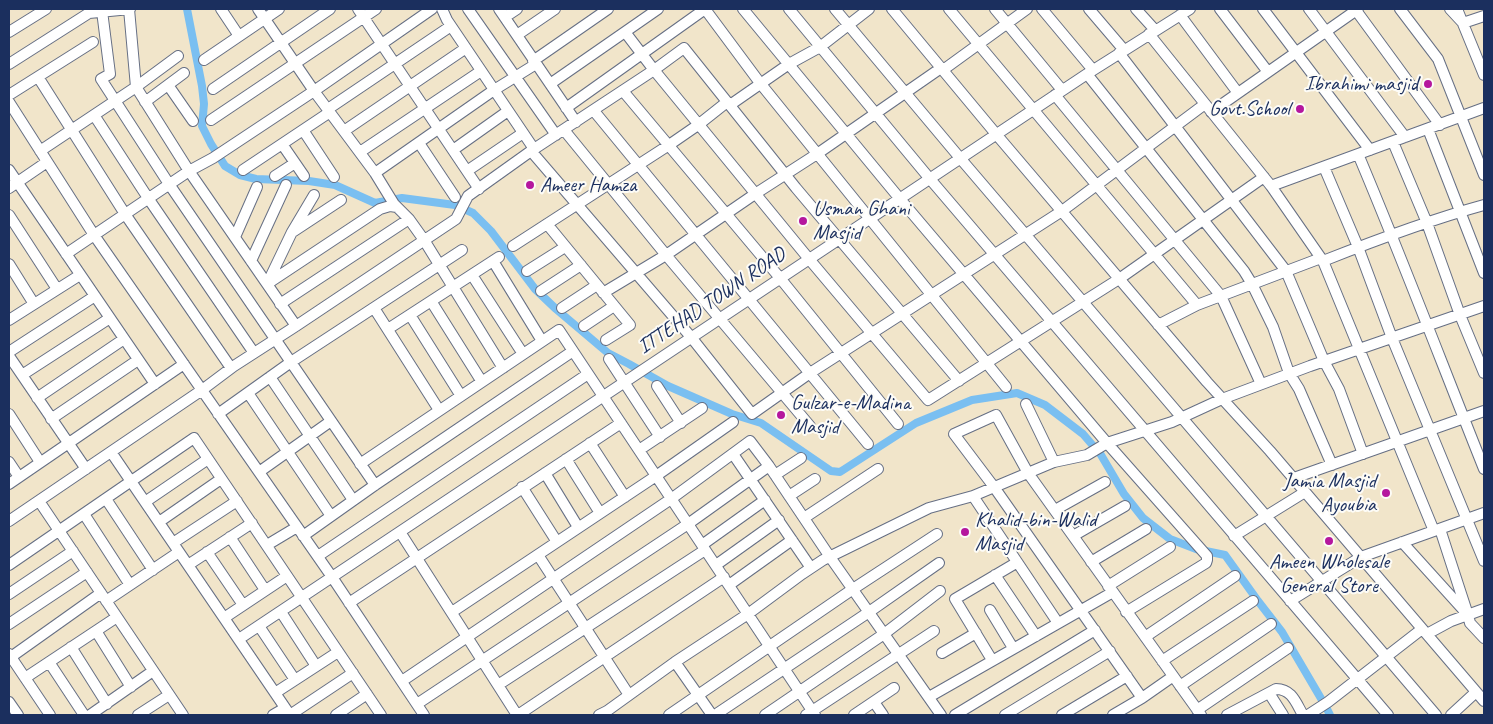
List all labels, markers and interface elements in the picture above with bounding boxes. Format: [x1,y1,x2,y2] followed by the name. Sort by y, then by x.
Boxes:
[1305,71,1418,97] place label: Ibrahimi masjid
[1422,78,1434,90] marker: Ibrahimi masjid
[1209,96,1290,122] place label: Govt.School
[1294,103,1306,115] marker: Govt.School
[540,172,636,198] place label: Ameer Hamza
[524,179,536,191] marker: Ameer Hamza
[813,196,910,246] place label: Usman Ghani Masjid
[797,215,809,227] marker: Usman Ghani Masjid
[633,242,791,360] street label: ITTEHAD TOWN ROAD
[791,390,910,440] place label: Gulzar-e-Madina Masjid
[775,409,787,421] marker: Gulzar-e-Madina Masjid
[1283,468,1376,518] place label: Jamia Masjid Ayoubia
[1380,487,1392,499] marker: Jamia Masjid Ayoubia
[975,507,1097,557] place label: Khalid-bin-Walid Masjid
[959,526,971,538] marker: Khalid-bin-Walid Masjid
[1323,535,1335,547] marker: Ameen Wholesale General Store
[1269,549,1389,599] place label: Ameen Wholesale General Store

